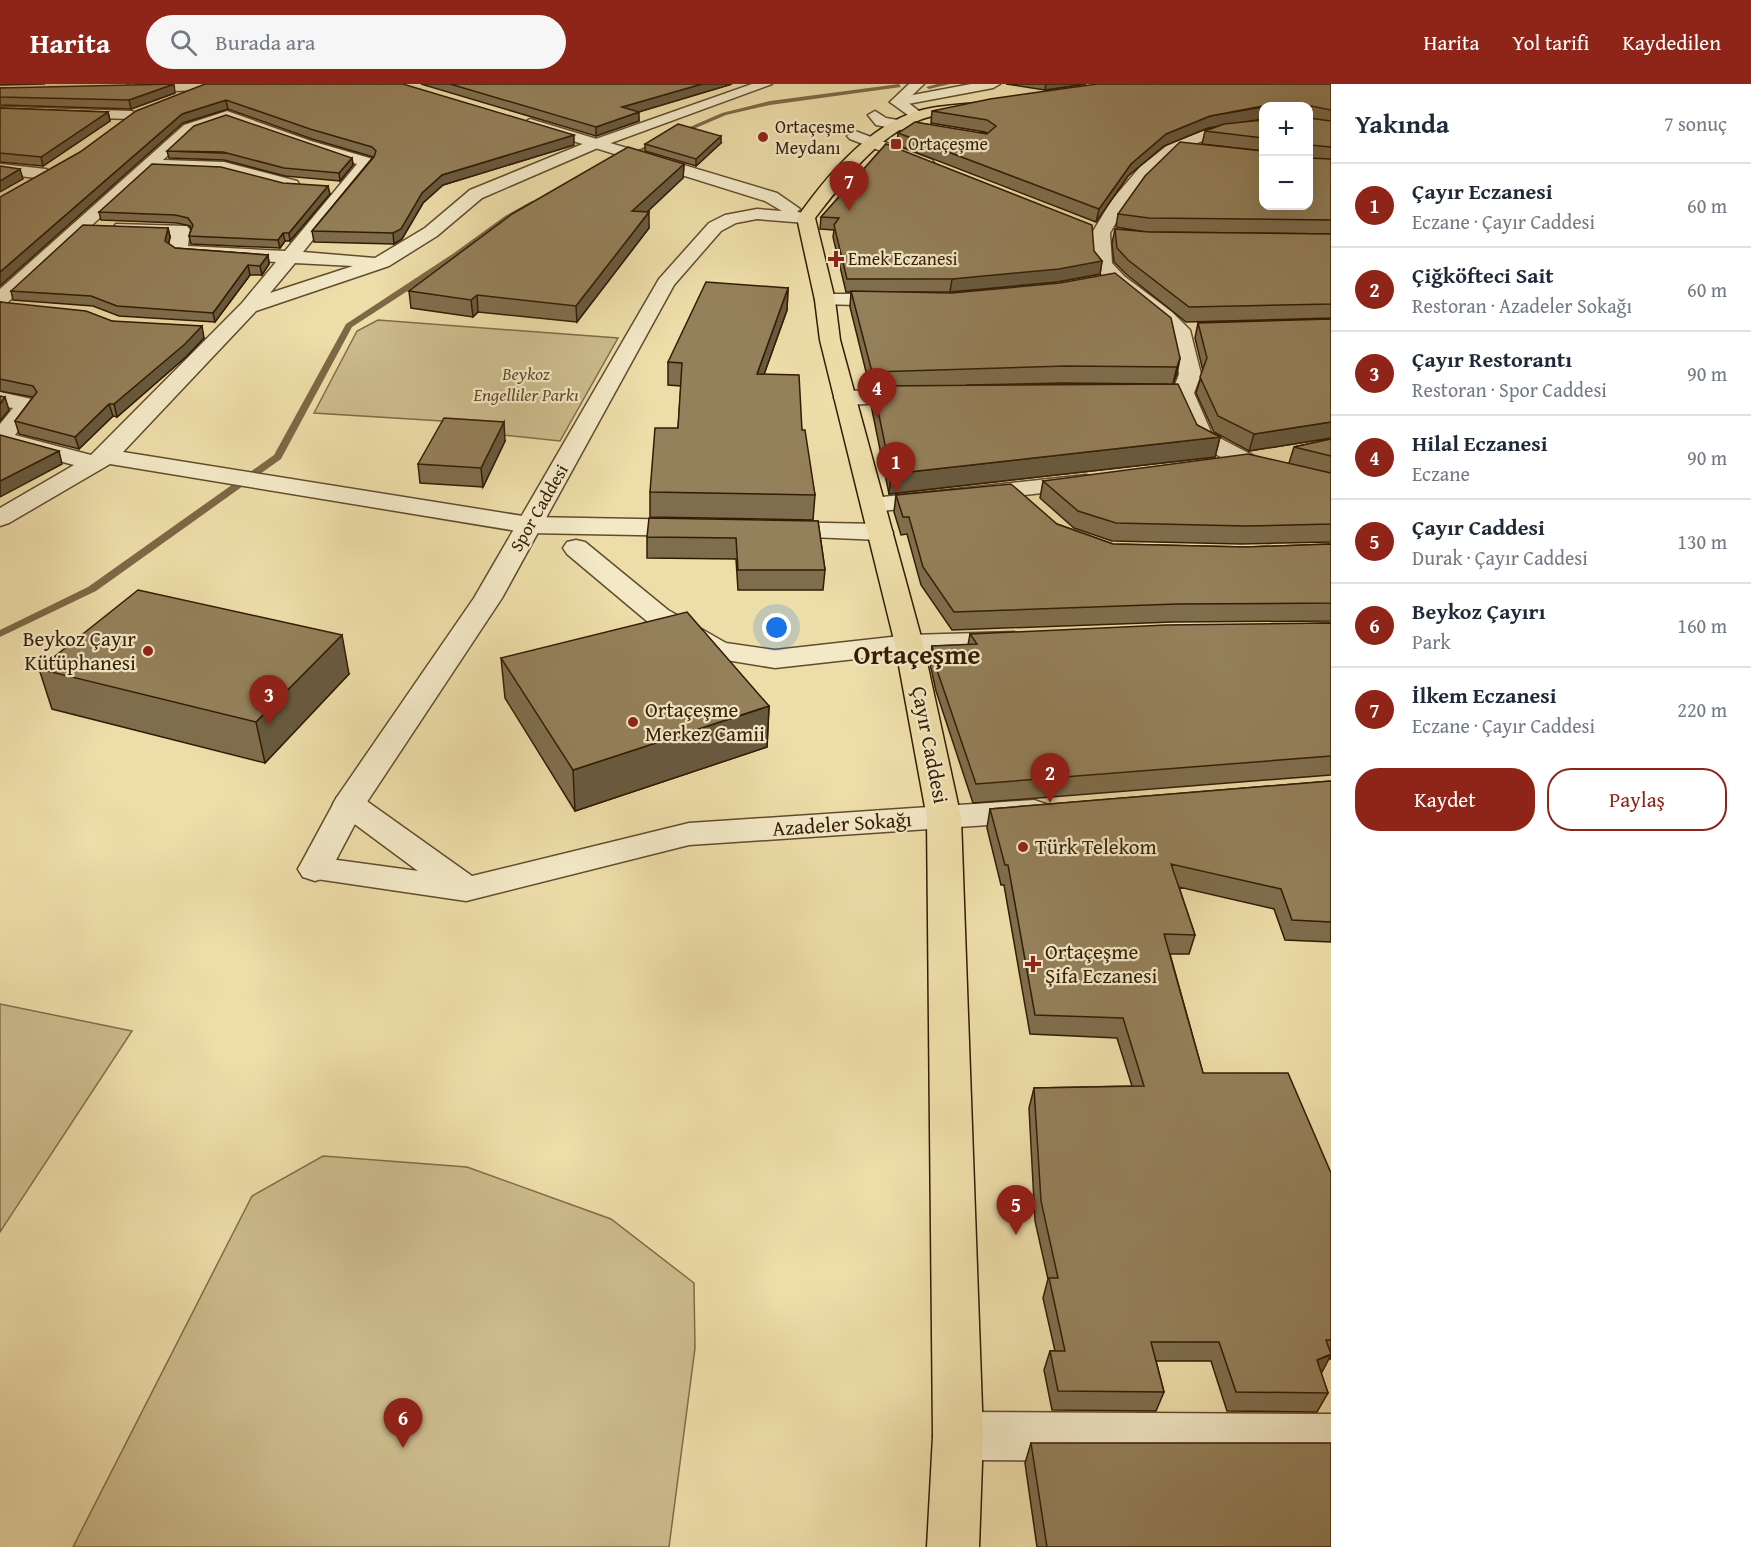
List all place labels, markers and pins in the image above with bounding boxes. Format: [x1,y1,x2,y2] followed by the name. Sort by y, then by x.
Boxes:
[775,113,855,161] place label: Ortaçeşme Meydanı
[756,130,770,144] marker: Ortaçeşme Meydanı
[908,130,988,157] place label: Ortaçeşme
[889,137,903,151] marker: Ortaçeşme
[830,162,868,211] pin: 7
[848,245,958,272] place label: Emek Eczanesi
[829,252,843,266] marker: Emek Eczanesi
[858,368,896,418] pin: 4
[876,442,916,492] pin: 1
[23,623,136,678] place label: Beykoz Çayır Kütüphanesi
[141,644,155,658] marker: Beykoz Çayır Kütüphanesi
[250,676,288,725] pin: 3
[645,694,765,749] place label: Ortaçeşme Merkez Camii
[626,715,640,729] marker: Ortaçeşme Merkez Camii
[1030,754,1070,803] pin: 2
[1035,831,1157,862] place label: Türk Telekom
[1016,840,1030,854] marker: Türk Telekom
[1045,936,1157,991] place label: Ortaçeşme Şifa Eczanesi
[1026,957,1040,971] marker: Ortaçeşme Şifa Eczanesi
[996,1186,1036,1235] pin: 5
[384,1398,422,1448] pin: 6

